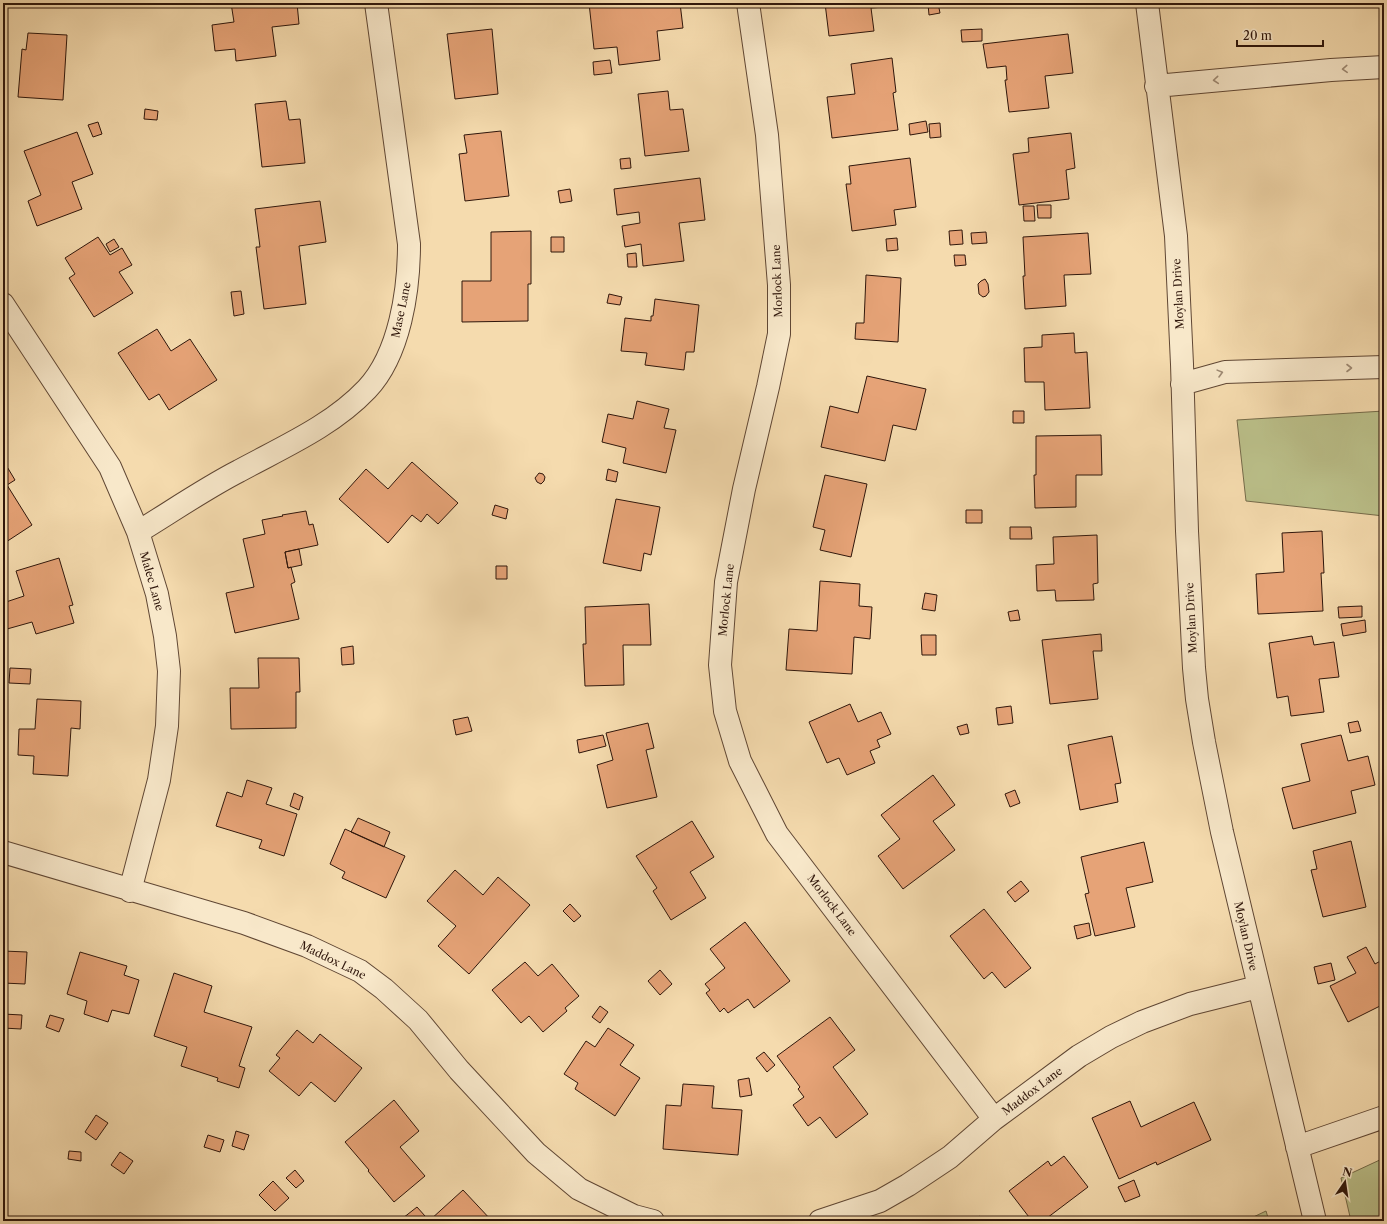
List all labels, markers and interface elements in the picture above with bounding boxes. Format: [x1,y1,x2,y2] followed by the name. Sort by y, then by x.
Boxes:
[1237,22,1323,48] scale bar
[1243,28,1272,43] text: 20 m
[1342,65,1348,74] one-way arrow
[1213,76,1219,85] one-way arrow
[769,244,785,318] street label: Morlock Lane
[1169,258,1187,330] street label: Moylan Drive
[388,281,414,339] street label: Mase Lane
[1346,364,1352,372] one-way arrow
[1216,370,1223,378] one-way arrow
[137,550,167,612] street label: Malec Lane
[715,563,737,637] street label: Morlock Lane
[1182,582,1200,654] street label: Moylan Drive
[804,872,860,938] street label: Morlock Lane
[1231,900,1261,972] street label: Moylan Drive
[298,938,368,982] street label: Maddox Lane
[999,1064,1065,1118] street label: Maddox Lane
[1325,1162,1365,1202] north arrow
[1341,1164,1354,1180] text: N

